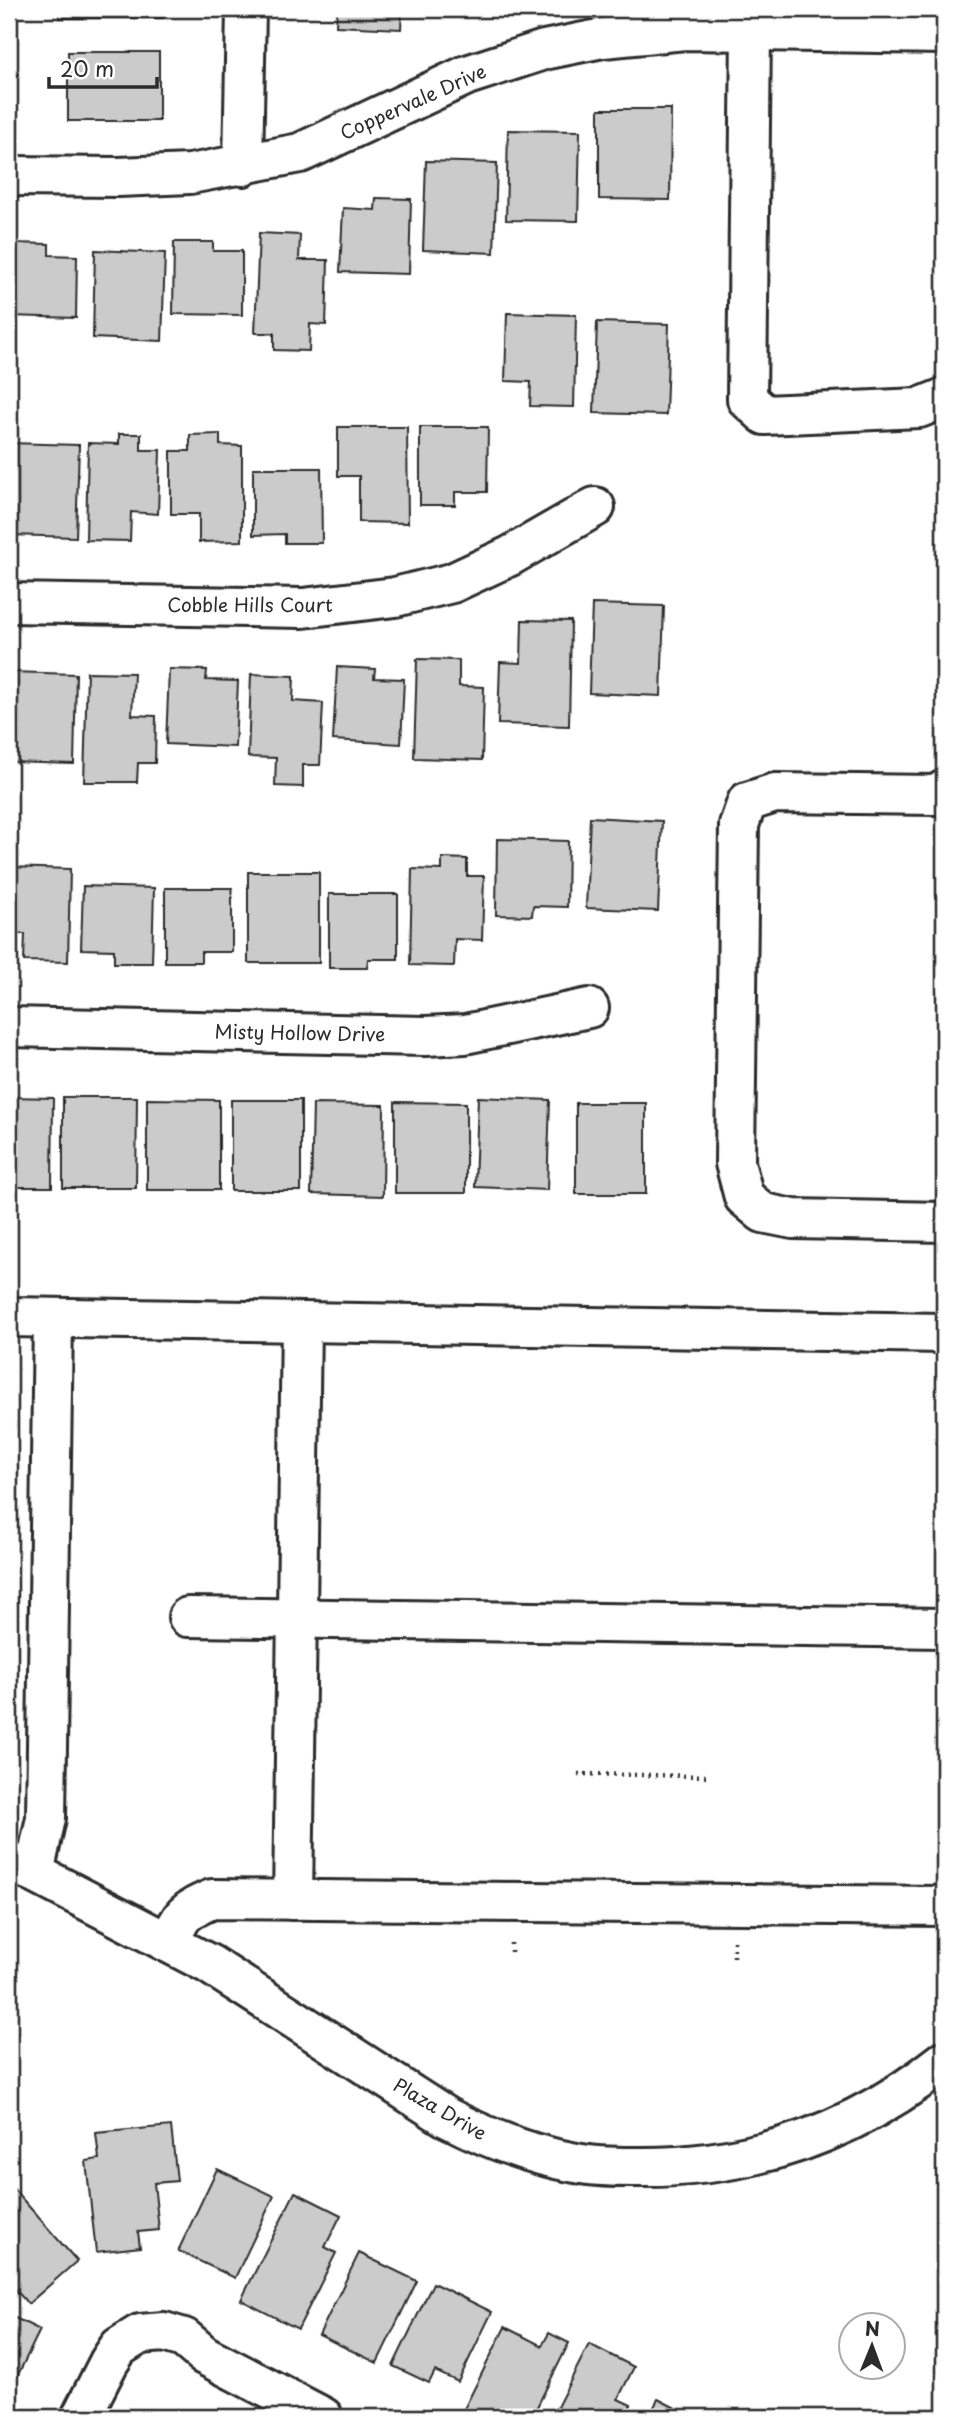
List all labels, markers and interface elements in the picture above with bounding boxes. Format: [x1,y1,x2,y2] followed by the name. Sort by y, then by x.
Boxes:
[49,46,158,90] scale bar
[60,52,114,84] text: 20 m
[335,56,490,146] street label: Coppervale Drive
[167,590,333,618] street label: Cobble Hills Court
[214,1017,386,1047] street label: Misty Hollow Drive
[389,2070,492,2146] street label: Plaza Drive
[838,2310,908,2380] north arrow
[865,2314,880,2342] text: N

